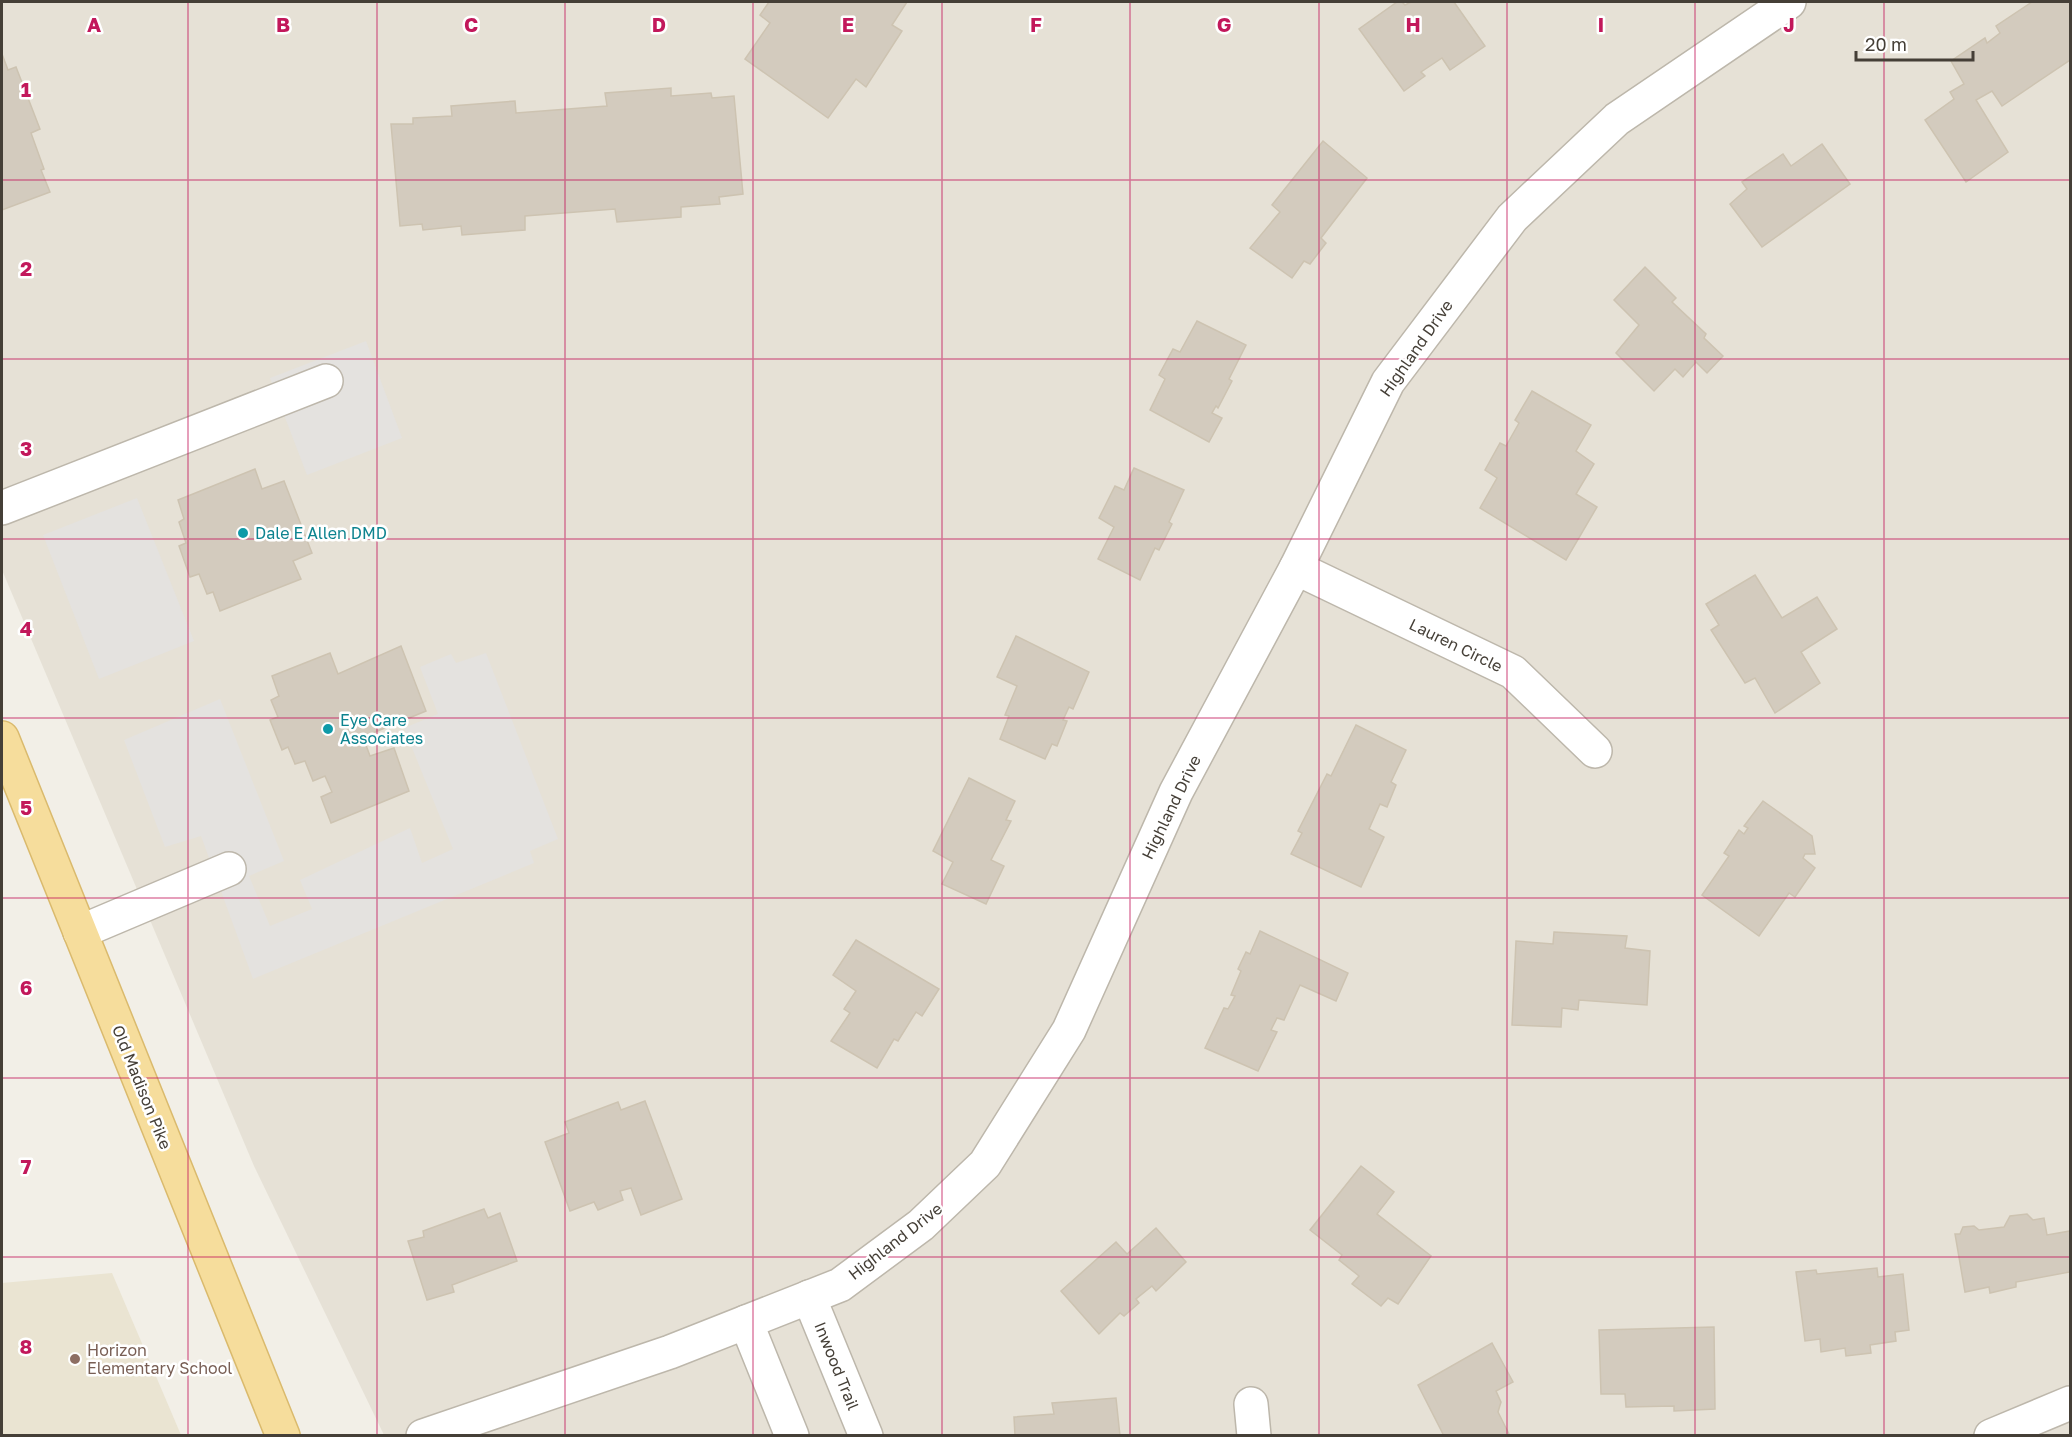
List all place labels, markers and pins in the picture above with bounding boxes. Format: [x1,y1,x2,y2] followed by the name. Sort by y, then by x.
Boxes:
[255,523,387,543] place label: Dale E Allen DMD
[236,526,250,540] marker: Dale E Allen DMD
[340,710,423,748] place label: Eye Care Associates
[321,722,335,736] marker: Eye Care Associates
[87,1340,232,1378] place label: Horizon Elementary School
[68,1352,82,1366] marker: Horizon Elementary School

